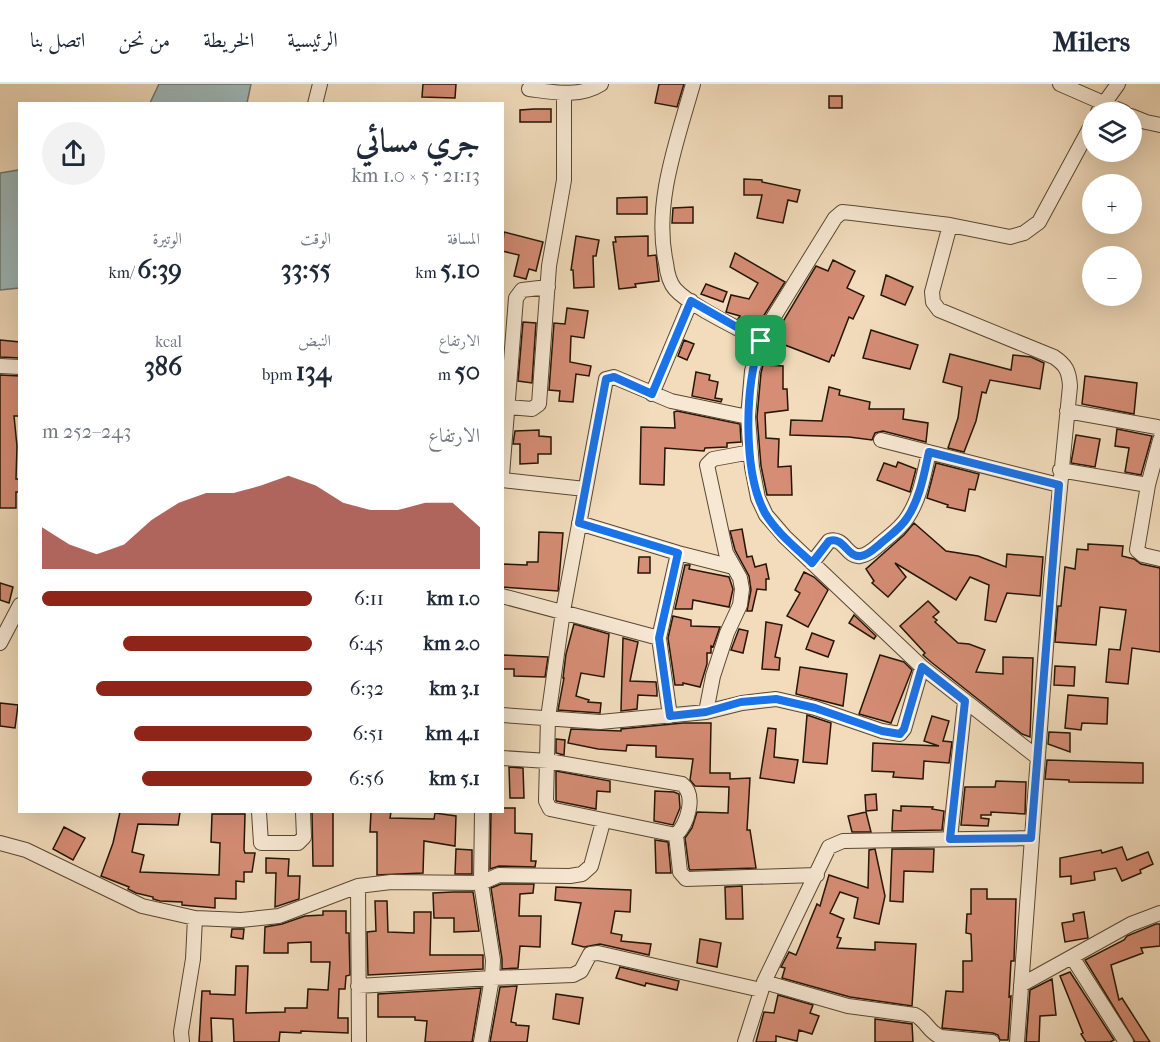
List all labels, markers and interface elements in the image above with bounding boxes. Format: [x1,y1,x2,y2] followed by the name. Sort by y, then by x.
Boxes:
[1052,25,1130,58] text: Milers
[30,28,85,52] text: اتصل بنا
[118,28,170,52] text: من نحن
[203,28,254,52] text: الخريطة
[287,28,338,52] text: الرئيسية
[1082,102,1142,306] map controls
[1082,102,1142,162] button: layers
[42,122,105,185] button: share
[355,122,480,161] text: جري مسائي
[352,164,480,187] text: 21:13 · 5 × 1.0 km
[1082,174,1142,234] button: +
[152,229,182,248] text: الوتيرة
[300,229,331,248] text: الوقت
[447,229,480,248] text: المسافة
[1082,246,1142,306] button: −
[137,254,182,285] text: 6:39
[281,254,331,285] text: 33:55
[440,254,480,285] text: 5.10
[108,263,137,282] text: /km
[415,263,440,282] text: km
[735,315,786,366] pin
[744,324,777,357] icon: arrive
[298,331,331,350] text: النبض
[438,331,480,350] text: الارتفاع
[155,332,182,351] text: kcal
[144,351,182,382] text: 386
[296,356,331,387] text: 134
[455,356,480,387] text: 50
[262,365,296,384] text: bpm
[438,365,455,384] text: m
[42,420,131,443] text: 243–252 m
[428,424,480,447] text: الارتفاع
[354,587,384,610] text: 6:11
[427,587,480,610] text: 1.0 km
[348,632,384,655] text: 6:45
[424,632,480,655] text: 2.0 km
[350,677,384,700] text: 6:32
[430,677,480,700] text: 3.1 km
[353,722,384,745] text: 6:51
[425,722,480,745] text: 4.1 km
[349,767,384,790] text: 6:56
[429,767,480,790] text: 5.1 km

